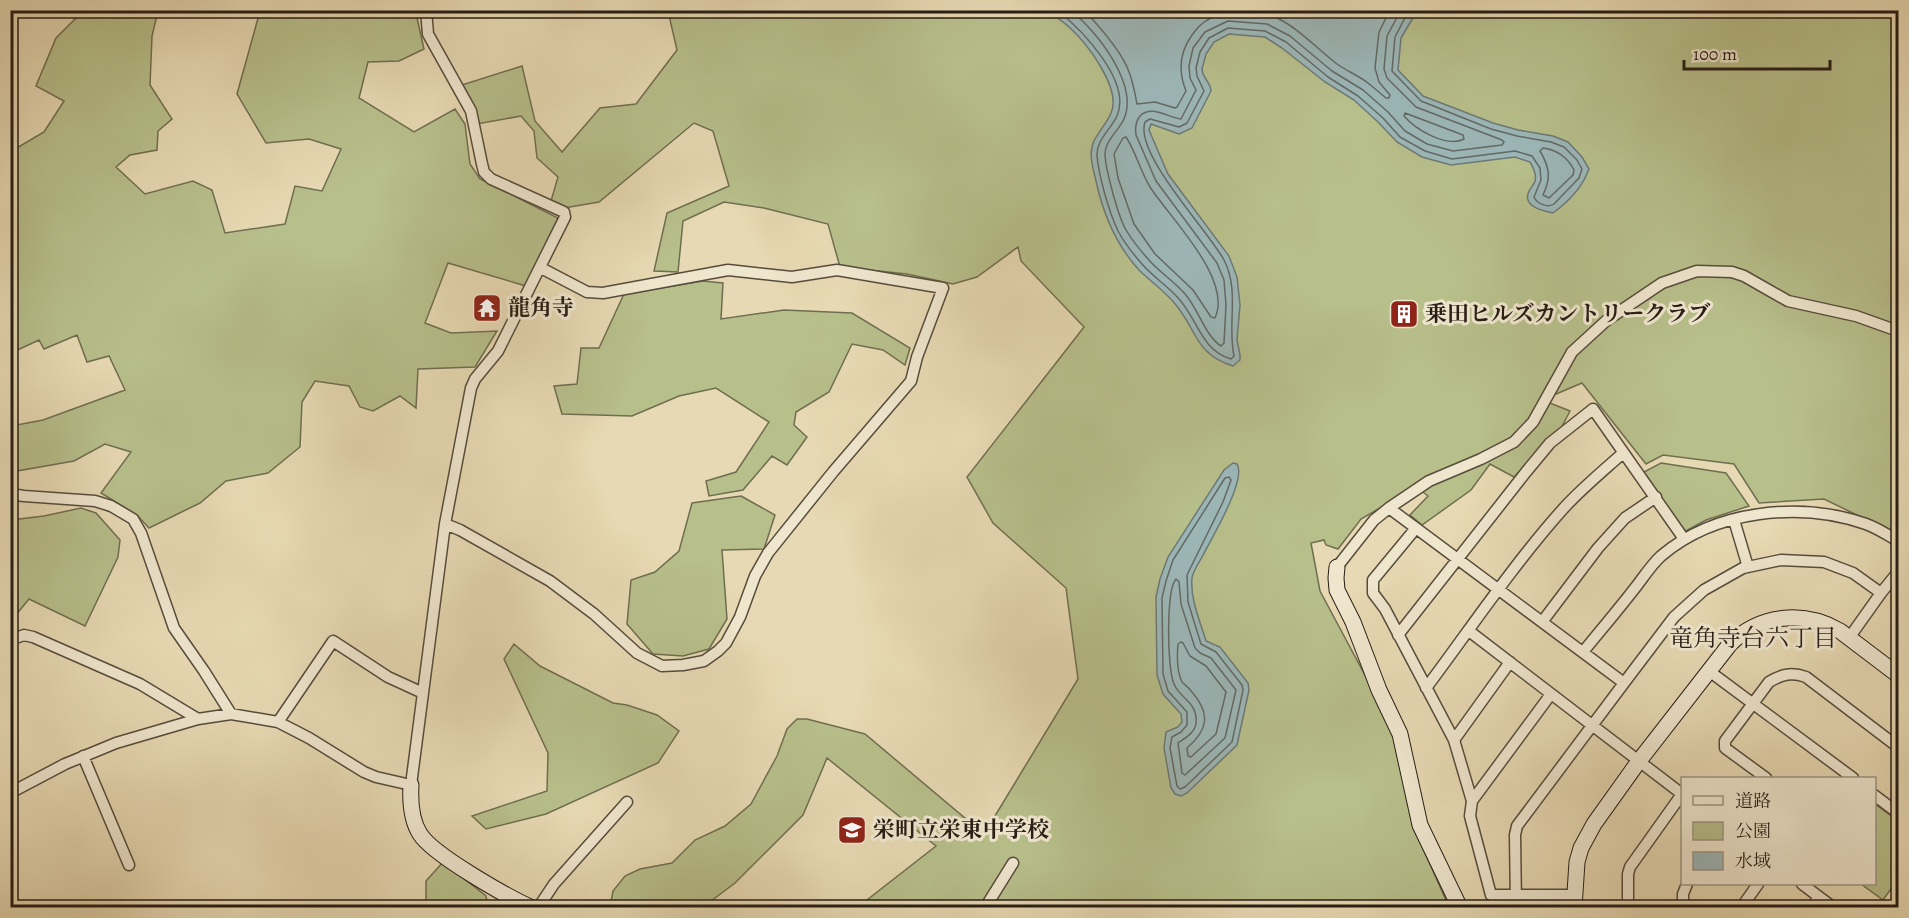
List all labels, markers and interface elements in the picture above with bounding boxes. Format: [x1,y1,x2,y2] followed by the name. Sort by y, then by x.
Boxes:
[1684,33,1830,71] scale bar
[1693,42,1737,66] text: 100 m
[471,292,503,324] temple icon: 龍角寺
[508,293,574,323] place label: 龍角寺
[1388,298,1420,330] building icon: 乗田ヒルズカントリークラブ
[1425,299,1710,329] place label: 乗田ヒルズカントリークラブ
[1669,622,1837,654] district label: 竜角寺台六丁目
[1681,777,1876,885] legend
[1735,789,1771,813] text: 道路
[836,814,868,846] school or university icon: 栄町立栄東中学校
[873,815,1049,845] place label: 栄町立栄東中学校
[1735,819,1771,843] text: 公園
[1735,849,1771,873] text: 水域

